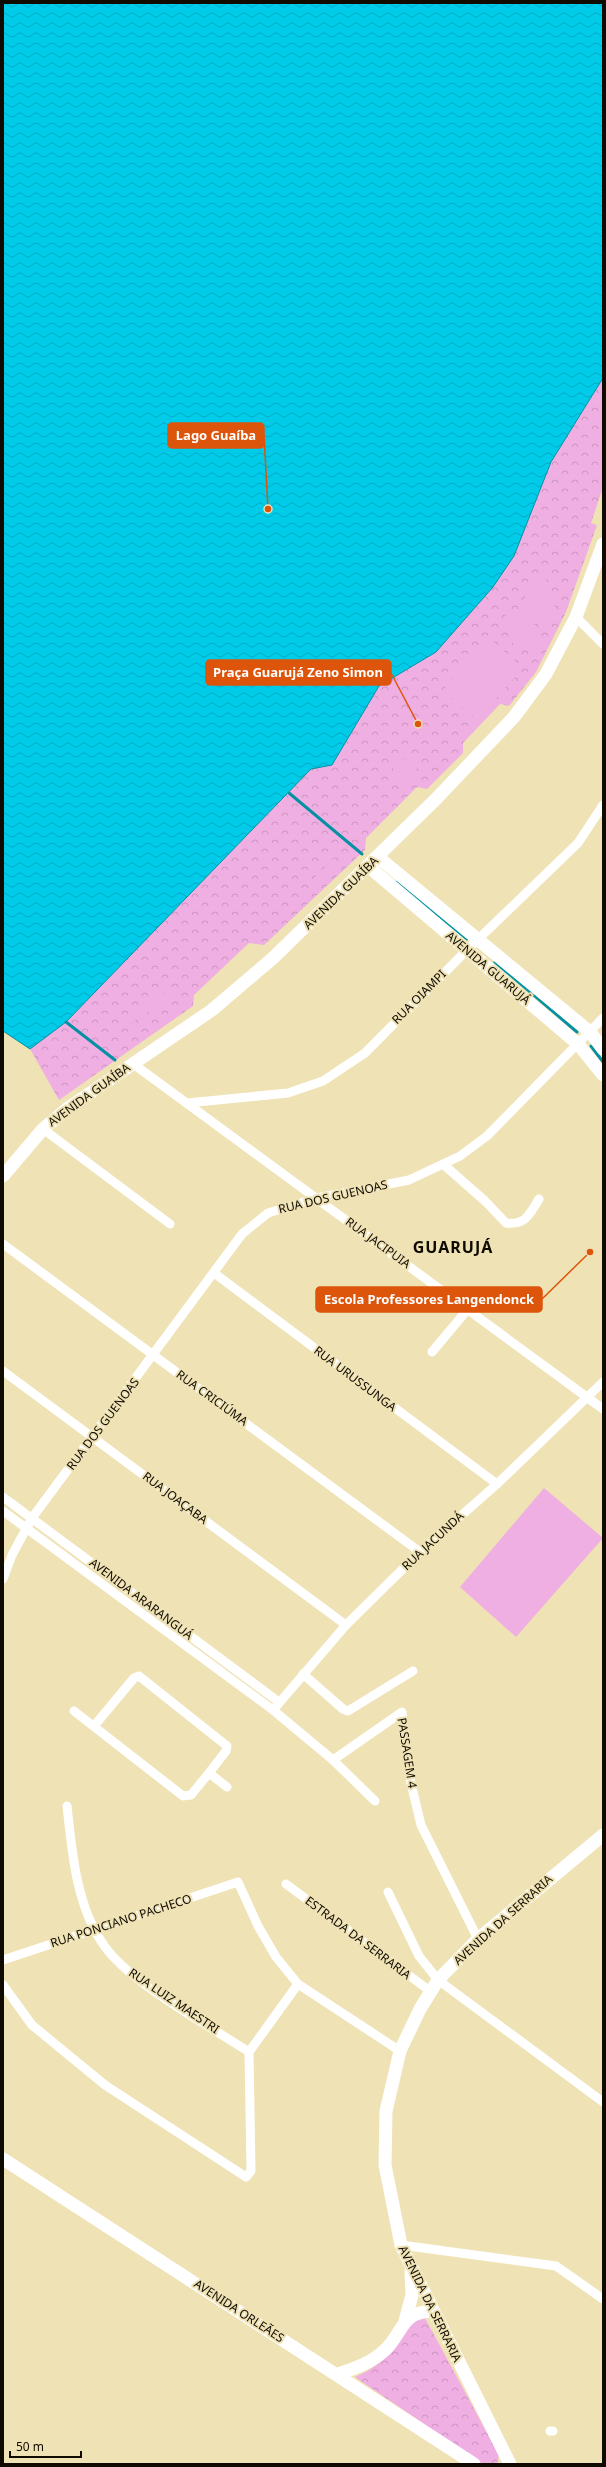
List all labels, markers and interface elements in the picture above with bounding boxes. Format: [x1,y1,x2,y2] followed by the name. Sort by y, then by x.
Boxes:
[168,423,264,448] callout: Lago Guaíba
[176,426,256,444] text: Lago Guaíba
[206,660,391,685] callout: Praça Guarujá Zeno Simon
[213,663,383,681] text: Praça Guarujá Zeno Simon
[299,852,382,933] street label: AVENIDA GUAÍBA
[442,927,535,1008] street label: AVENIDA GUARUJÁ
[388,966,449,1027] street label: RUA OIAMPI
[44,1059,134,1130] street label: AVENIDA GUAÍBA
[277,1176,389,1217] street label: RUA DOS GUENOAS
[342,1213,415,1272] street label: RUA JACIPUIA
[413,1236,493,1258] district label: GUARUJÁ
[316,1287,542,1312] callout: Escola Professores Langendonck
[324,1290,535,1308] text: Escola Professores Langendonck
[310,1342,400,1415] street label: RUA URUSSUNGA
[173,1366,252,1430] street label: RUA CRICIÚMA
[62,1374,143,1473] street label: RUA DOS GUENOAS
[139,1468,212,1528] street label: RUA JOAÇABA
[398,1507,468,1574] street label: RUA JACUNDÁ
[86,1554,197,1643] street label: AVENIDA ARARANGUÁ
[394,1716,421,1790] street label: PASSAGEM 4
[449,1870,556,1969] street label: AVENIDA DA SERRARIA
[48,1890,194,1951] street label: RUA PONCIANO PACHECO
[302,1892,415,1983] street label: ESTRADA DA SERRARIA
[126,1964,223,2037] street label: RUA LUIZ MAESTRI
[395,2243,466,2365] street label: AVENIDA DA SERRARIA
[191,2275,288,2346] street label: AVENIDA ORLEÃES
[10,2433,81,2459] scale bar
[16,2438,44,2455] text: 50 m

